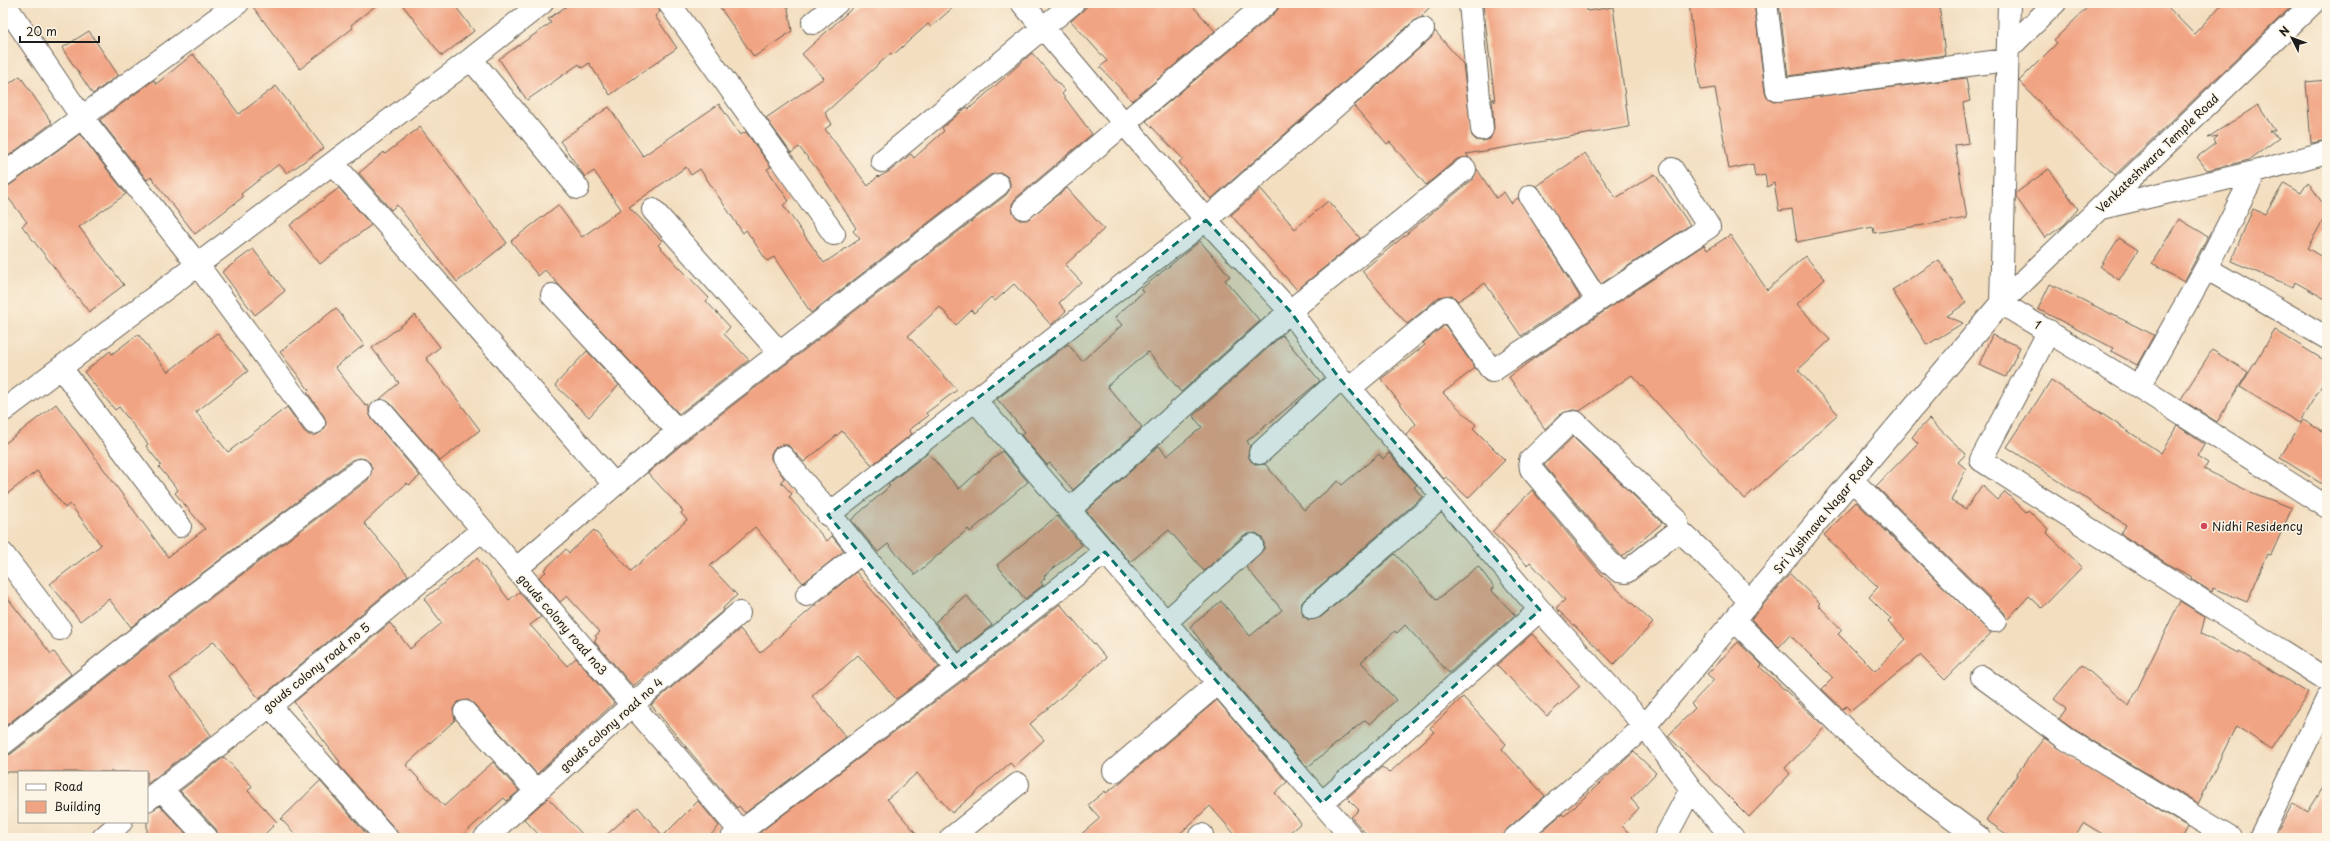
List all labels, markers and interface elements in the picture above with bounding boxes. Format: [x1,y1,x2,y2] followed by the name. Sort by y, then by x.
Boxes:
[20,18,99,44] scale bar
[2272,18,2312,58] north arrow
[26,22,57,40] text: 20 m
[2275,22,2294,40] text: N
[2091,89,2223,217] street label: Venkateshwara Temple Road
[2031,315,2045,333] street label: 1
[1769,453,1877,577] street label: Sri Vyshnava Nagar Road
[2212,517,2303,535] place label: Nidhi Residency
[2199,521,2209,531] marker: Nidhi Residency
[514,569,612,679] street label: gouds colony road no3
[258,618,374,716] street label: gouds colony road no 5
[555,673,667,775] street label: gouds colony road no 4
[18,771,148,823] legend
[54,777,83,795] text: Road
[54,797,101,815] text: Building

